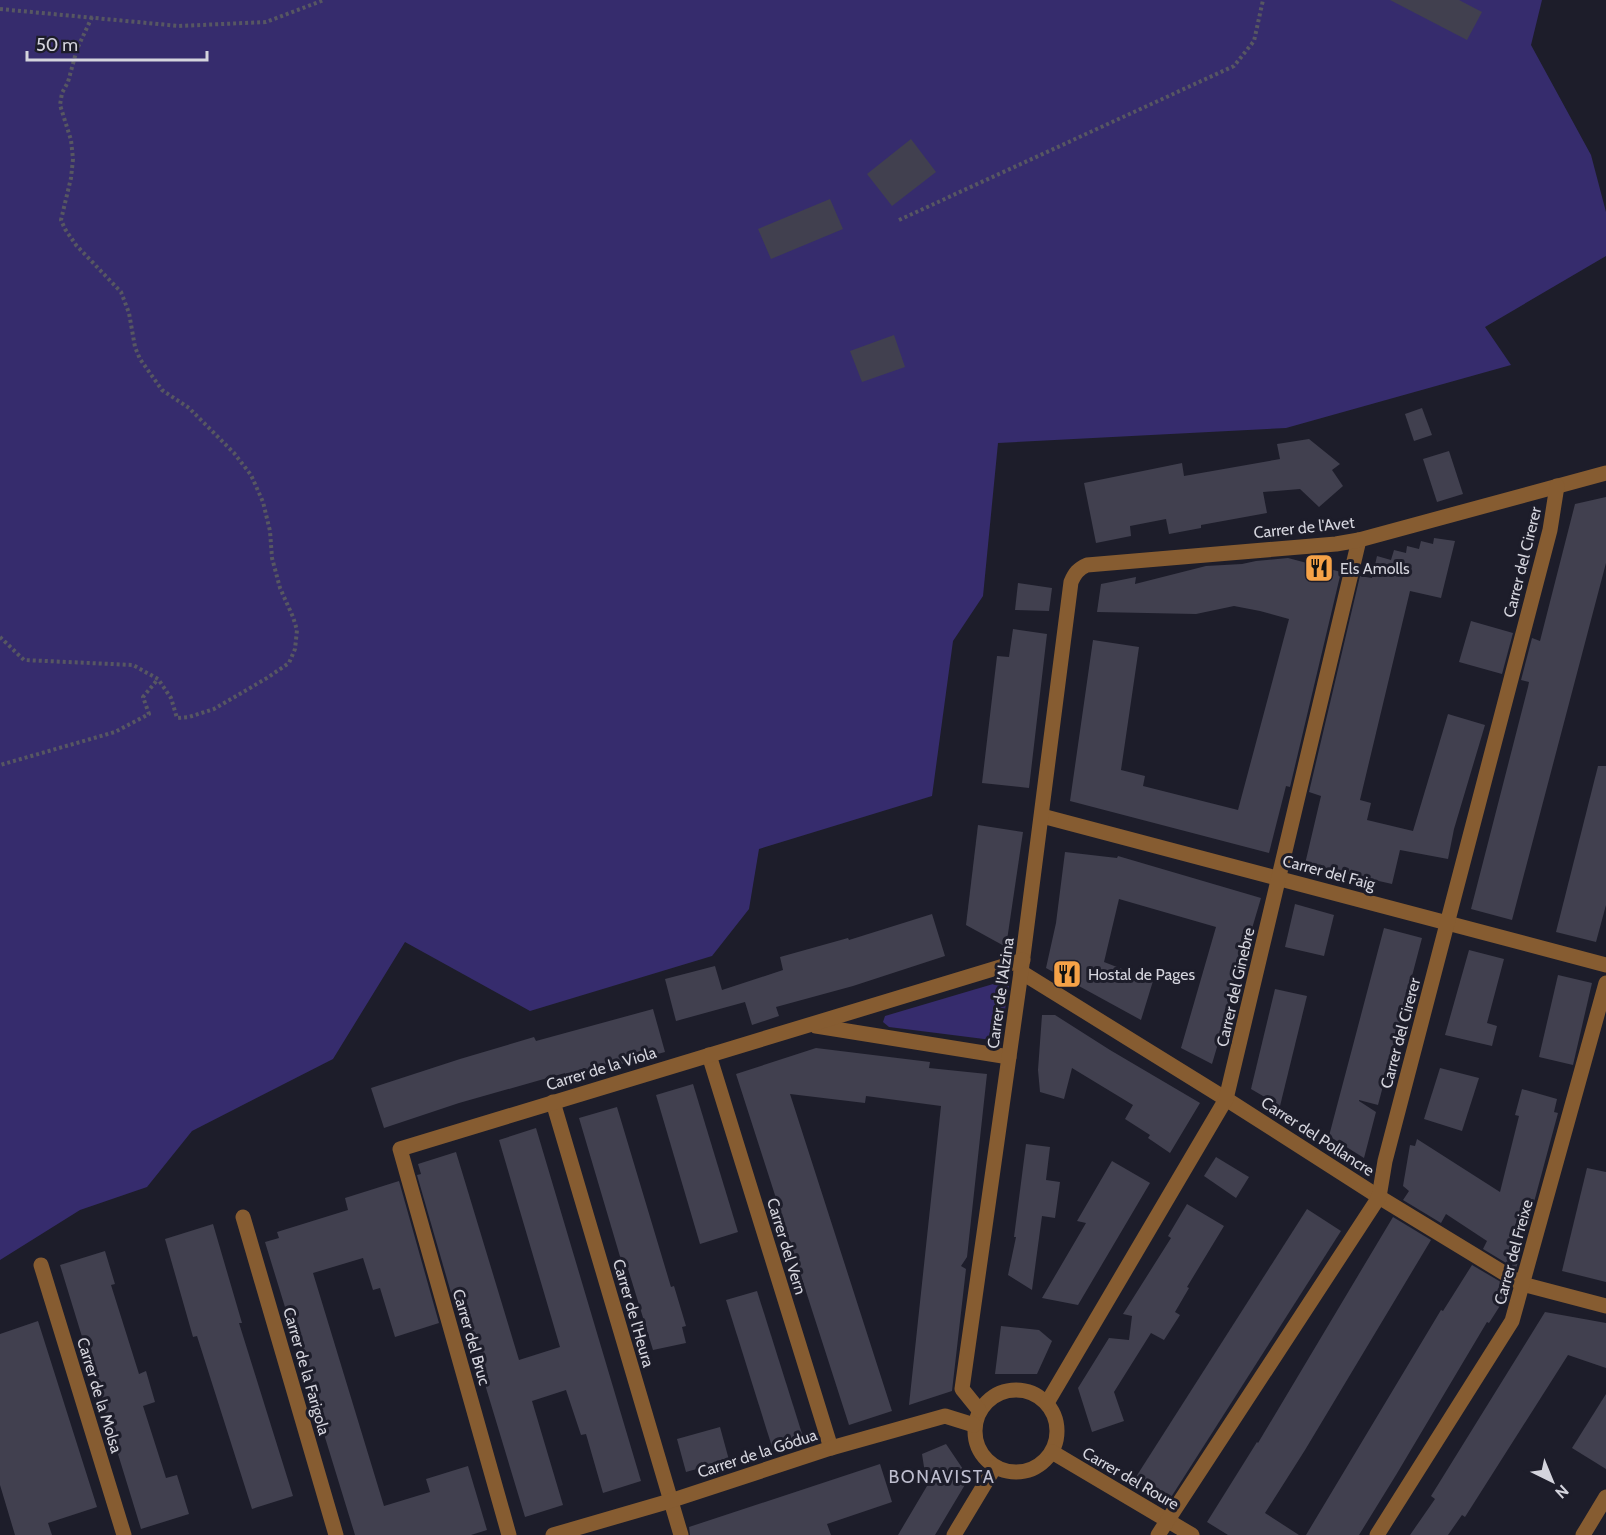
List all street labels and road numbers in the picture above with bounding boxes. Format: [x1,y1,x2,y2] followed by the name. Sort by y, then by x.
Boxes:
[1500,504,1546,620] street label: Carrer del Cirerer
[1253,513,1356,542] street label: Carrer de l'Avet
[1280,851,1378,894] street label: Carrer del Faig
[1213,926,1258,1049] street label: Carrer del Ginebre
[983,936,1018,1050] street label: Carrer de l'Alzina
[1377,975,1425,1090] street label: Carrer del Cirerer
[544,1043,659,1094] street label: Carrer de la Viola
[1258,1093,1378,1180] street label: Carrer del Pollancre
[763,1196,810,1297] street label: Carrer del Vern
[1490,1197,1537,1307] street label: Carrer del Freixe
[609,1257,658,1370] street label: Carrer de l'Heura
[449,1287,494,1387] street label: Carrer del Bruc
[279,1305,334,1437] street label: Carrer de la Farigola
[73,1335,126,1455] street label: Carrer de la Molsa
[695,1425,820,1482] street label: Carrer de la Gódua
[1079,1443,1182,1514] street label: Carrer del Roure

